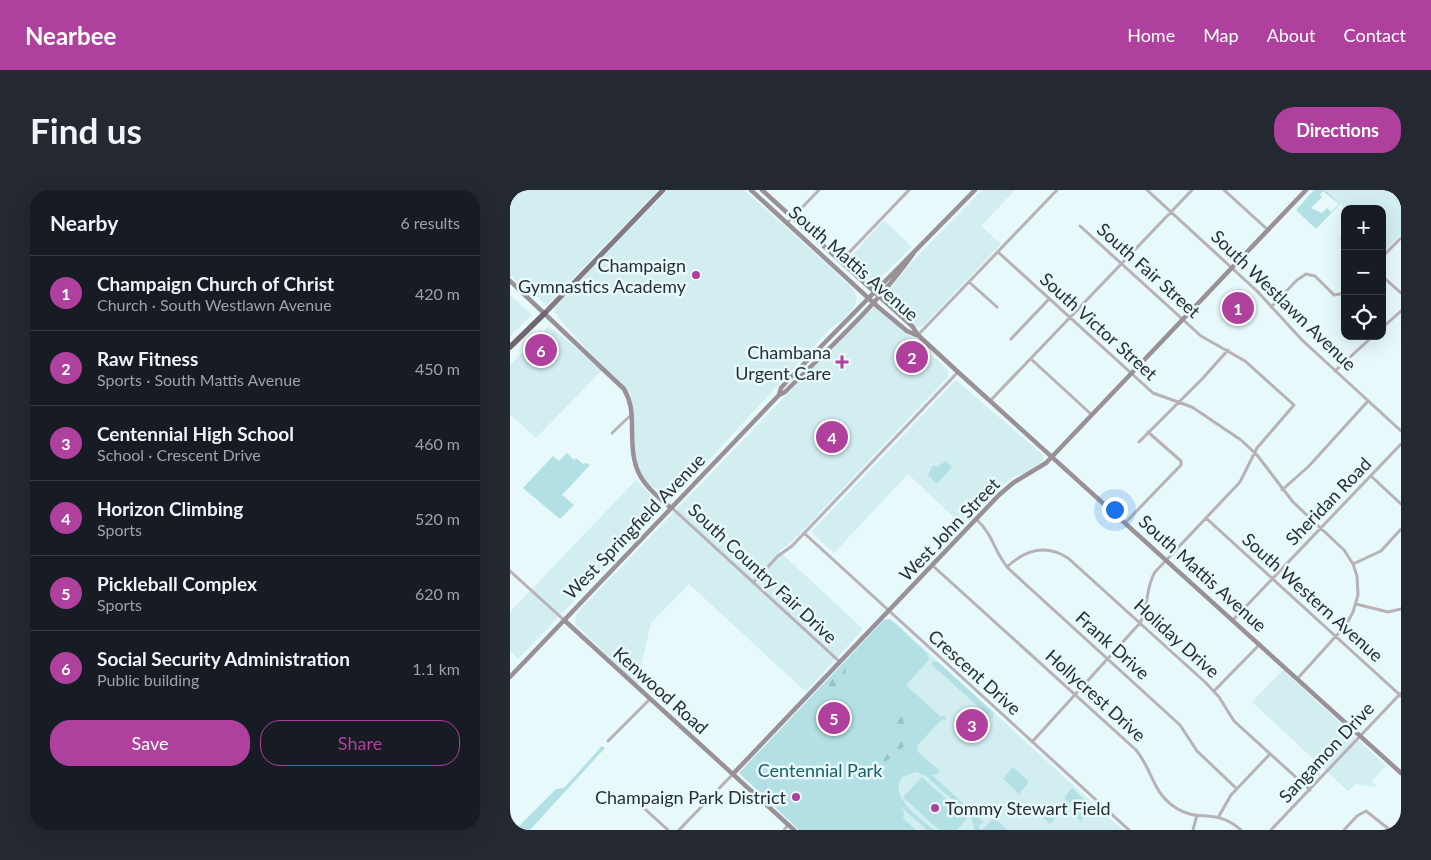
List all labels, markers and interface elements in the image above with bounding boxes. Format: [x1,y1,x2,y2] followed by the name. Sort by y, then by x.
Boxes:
[25,21,116,50] text: Nearbee
[1127,24,1175,46] text: Home
[1203,24,1239,46] text: Map
[1267,24,1316,46] text: About
[1344,24,1406,46] text: Contact
[1274,107,1401,153] button: Directions
[30,109,142,151] text: Find us
[785,201,923,325] street label: South Mattis Avenue
[1341,205,1386,340] map controls
[1341,205,1386,250] button: +
[50,210,118,235] text: Nearby
[400,213,460,232] text: 6 results
[1093,218,1206,323] street label: South Fair Street
[1207,225,1361,375] street label: South Westlawn Avenue
[1341,250,1386,295] button: −
[518,254,687,297] place label: Champaign Gymnastics Academy
[1036,268,1163,385] street label: South Victor Street
[690,269,702,281] marker: Champaign Gymnastics Academy
[97,272,334,295] text: Champaign Church of Christ
[61,284,71,303] text: 1
[415,284,460,303] text: 420 m
[1222,289,1254,327] pin: 1
[97,295,332,314] text: Church · South Westlawn Avenue
[1341,295,1386,340] button: locate
[525,331,557,369] pin: 6
[896,338,928,376] pin: 2
[735,341,831,384] place label: Chambana Urgent Care
[97,347,198,370] text: Raw Fitness
[835,355,849,369] marker: Chambana Urgent Care
[61,359,71,378] text: 2
[415,359,460,378] text: 450 m
[97,370,301,389] text: Sports · South Mattis Avenue
[816,418,848,456] pin: 4
[97,422,294,445] text: Centennial High School
[61,434,71,453] text: 3
[415,434,460,453] text: 460 m
[97,445,261,464] text: School · Crescent Drive
[559,449,709,603] street label: West Springfield Avenue
[1281,452,1375,550] street label: Sheridan Road
[894,472,1004,585] street label: West John Street
[97,497,243,520] text: Horizon Climbing
[1102,497,1128,523] your location
[684,498,842,648] street label: South Country Fair Drive
[61,509,71,528] text: 4
[415,509,460,528] text: 520 m
[1135,510,1271,636] street label: South Mattis Avenue
[97,520,142,539] text: Sports
[1238,528,1388,666] street label: South Western Avenue
[97,572,257,595] text: Pickleball Complex
[61,584,71,603] text: 5
[415,584,460,603] text: 620 m
[1130,594,1224,682] street label: Holiday Drive
[97,595,142,614] text: Sports
[1072,606,1154,684] street label: Frank Drive
[924,625,1026,719] street label: Crescent Drive
[609,642,713,738] street label: Kenwood Road
[1041,644,1151,746] street label: Hollycrest Drive
[97,647,350,670] text: Social Security Administration
[61,659,71,678] text: 6
[412,659,460,678] text: 1.1 km
[97,670,199,689] text: Public building
[1274,697,1378,807] street label: Sangamon Drive
[818,699,850,737] pin: 5
[956,706,988,744] pin: 3
[50,720,250,766] button: Save
[260,720,460,766] button: Share
[758,759,883,781] park label: Centennial Park
[595,786,787,808] place label: Champaign Park District
[790,791,802,803] marker: Champaign Park District
[945,797,1111,819] place label: Tommy Stewart Field
[929,802,941,814] marker: Tommy Stewart Field

